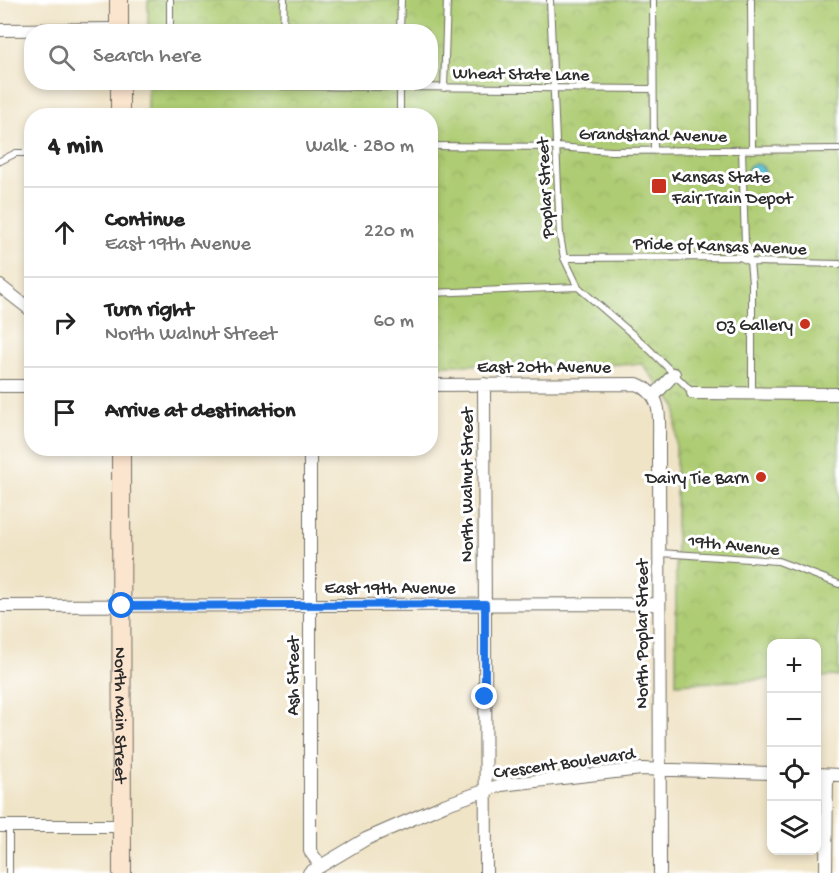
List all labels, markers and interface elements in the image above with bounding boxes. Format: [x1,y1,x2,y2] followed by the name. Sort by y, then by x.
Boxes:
[24,24,438,90] search box
[45,41,78,74] icon: search
[93,44,201,70] text: Search here
[452,64,590,87] street label: Wheat State Lane
[579,125,728,148] street label: Grandstand Avenue
[48,132,103,163] text: 4 min
[533,135,560,240] street label: Poplar Street
[306,136,414,159] text: Walk · 280 m
[671,168,794,210] place label: Kansas State Fair Train Depot
[650,177,668,195] marker: Kansas State Fair Train Depot
[105,208,185,234] text: Continue
[48,216,81,249] icon: ahead
[364,221,414,244] text: 220 m
[105,234,251,257] text: East 19th Avenue
[632,234,808,261] street label: Pride of Kansas Avenue
[105,298,193,324] text: Turn right
[48,306,81,339] icon: right
[374,311,414,334] text: 60 m
[716,316,793,337] place label: Oz Gallery
[798,317,812,331] marker: Oz Gallery
[105,324,277,347] text: North Walnut Street
[477,358,612,379] street label: East 20th Avenue
[48,396,81,429] icon: arrive
[105,399,295,425] text: Arrive at destination
[458,406,479,562] street label: North Walnut Street
[644,469,749,490] place label: Dairy Tie Barn
[754,470,768,484] marker: Dairy Tie Barn
[686,531,781,562] street label: 19th Avenue
[633,558,654,709] street label: North Poplar Street
[324,579,456,600] street label: East 19th Avenue
[108,592,134,618] route start
[284,635,305,716] street label: Ash Street
[767,639,821,855] map controls
[767,639,821,693] button: +
[108,647,130,785] street label: North Main Street
[471,683,497,709] route end
[767,693,821,747] button: −
[492,744,638,785] street label: Crescent Boulevard
[767,747,821,801] button: locate
[767,801,821,855] button: layers

